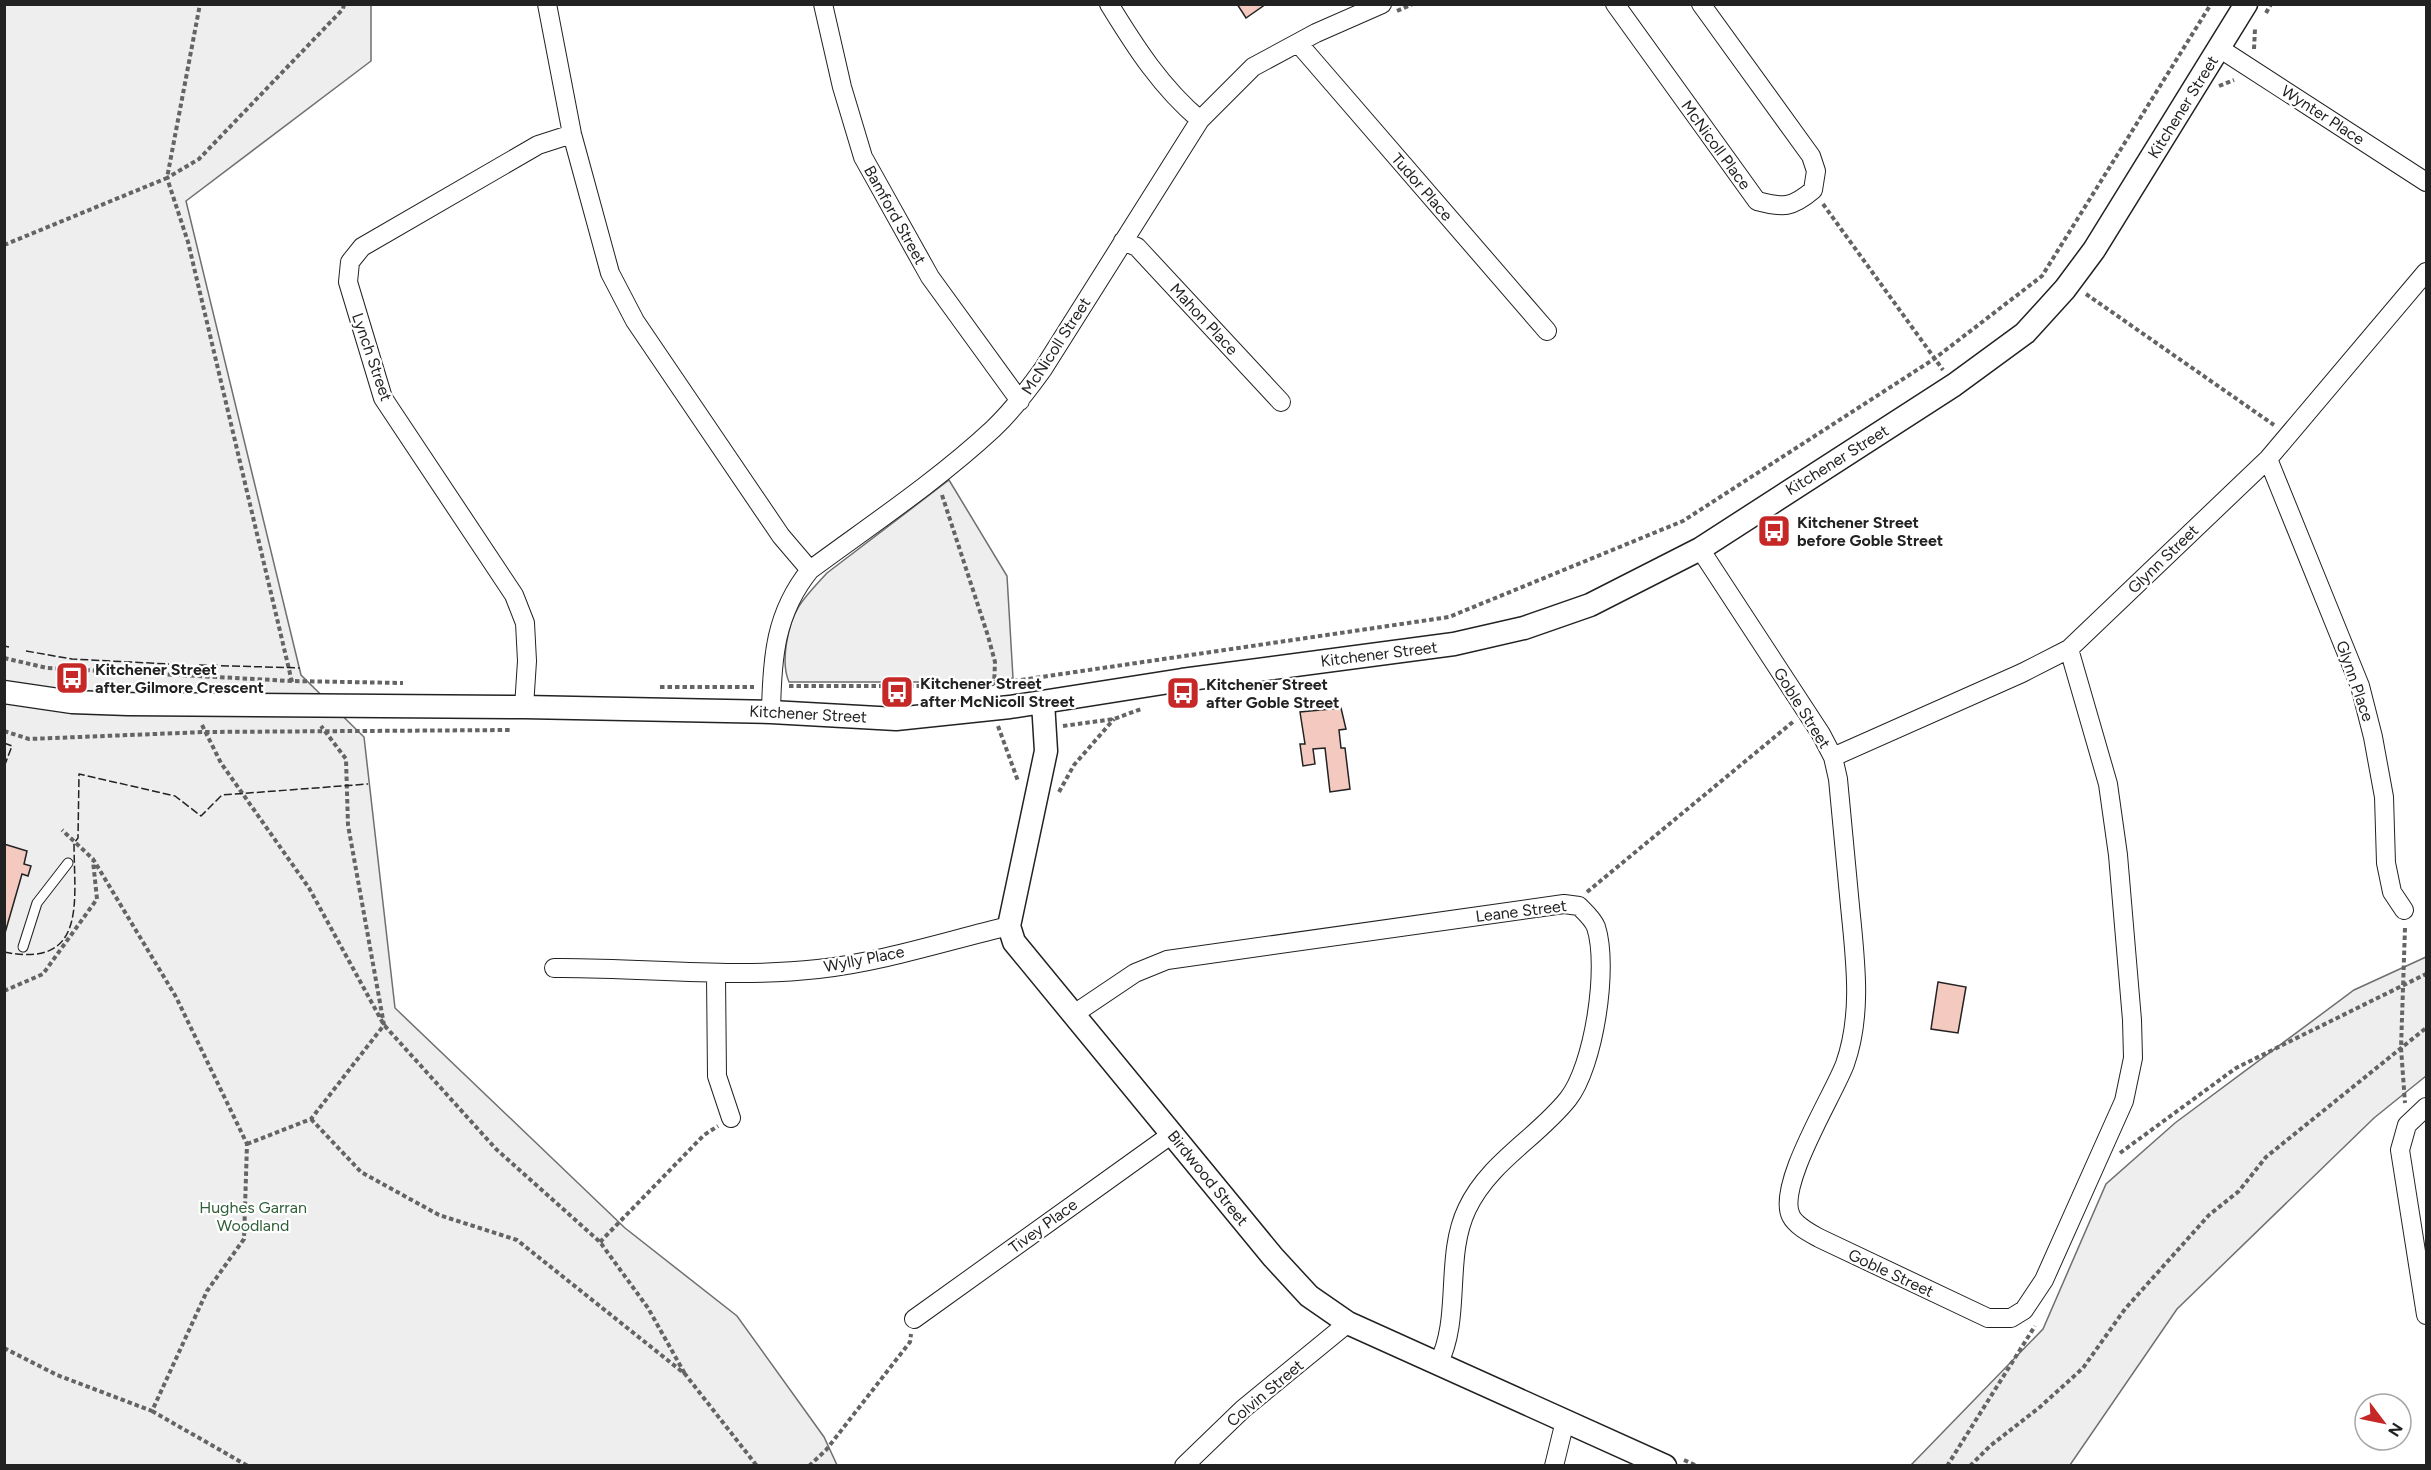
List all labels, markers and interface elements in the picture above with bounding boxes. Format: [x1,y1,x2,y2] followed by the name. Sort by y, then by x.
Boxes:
[2144,52,2222,162] street label: Kitchener Street
[2278,81,2368,149] street label: Wynter Place
[1677,97,1755,193] street label: McNicoll Place
[1387,149,1457,225] street label: Tudor Place
[860,162,930,268] street label: Bamford Street
[1166,279,1242,359] street label: Mahon Place
[1018,294,1094,398] street label: McNicoll Street
[348,310,396,404] street label: Lynch Street
[1782,421,1892,499] street label: Kitchener Street
[1756,513,1792,549] bus stop icon: Kitchener Street before Goble Street
[1797,513,1943,550] place label: Kitchener Street before Goble Street
[2124,521,2202,597] street label: Glynn Street
[1319,637,1439,671] street label: Kitchener Street
[2332,638,2378,724] street label: Glynn Place
[54,660,90,696] bus stop icon: Kitchener Street after Gilmore Crescent
[95,660,264,697] place label: Kitchener Street after Gilmore Crescent
[1770,664,1834,752] street label: Goble Street
[879,674,915,710] bus stop icon: Kitchener Street after McNicoll Street
[920,674,1075,711] place label: Kitchener Street after McNicoll Street
[1165,675,1201,711] bus stop icon: Kitchener Street after Goble Street
[1206,675,1340,712] place label: Kitchener Street after Goble Street
[749,701,867,727] street label: Kitchener Street
[1474,896,1568,926] street label: Leane Street
[822,942,906,976] street label: Wylly Place
[1164,1126,1252,1230] street label: Birdwood Street
[1005,1195,1081,1257] street label: Tivey Place
[199,1198,307,1235] park label: Hughes Garran Woodland
[1845,1245,1937,1301] street label: Goble Street
[1223,1355,1307,1431] street label: Colvin Street
[2353,1392,2413,1452] north arrow
[2384,1419,2407,1440] text: N

